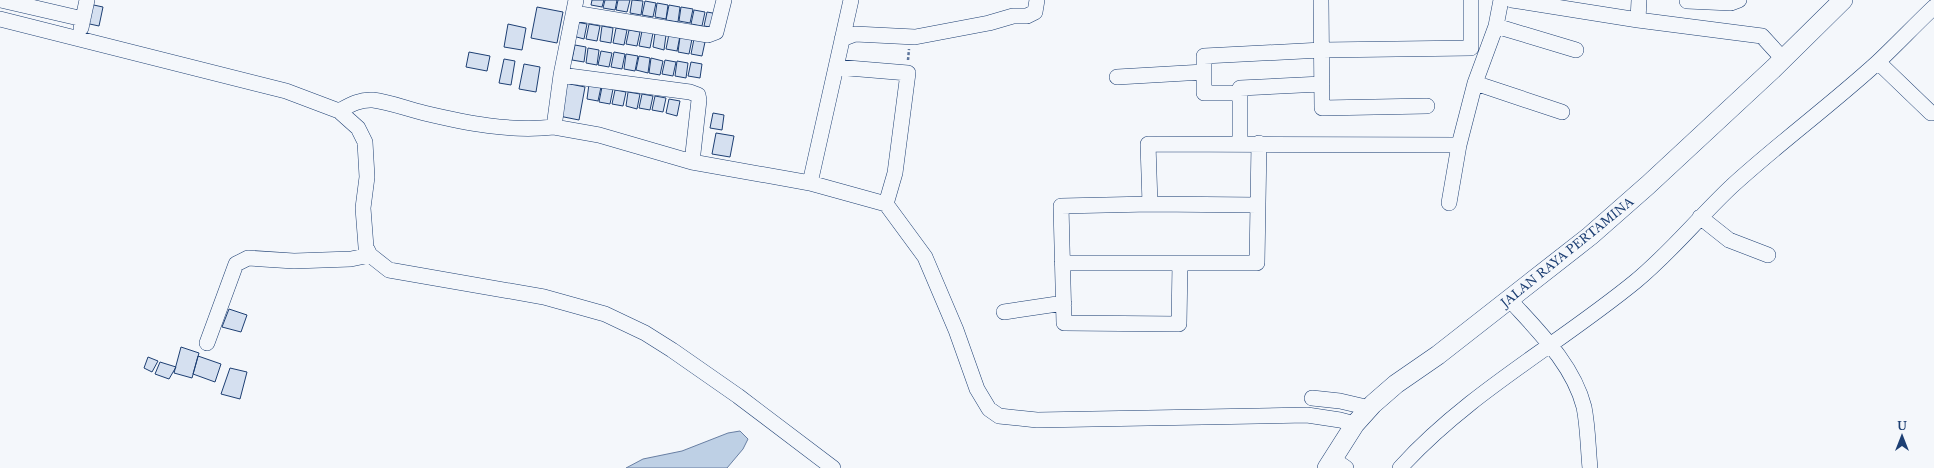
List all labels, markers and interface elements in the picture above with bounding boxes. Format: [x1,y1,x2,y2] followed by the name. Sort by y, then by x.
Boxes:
[1496,193,1637,311] street label: JALAN RAYA PERTAMINA
[1882,416,1922,456] north arrow
[1897,419,1907,433] text: U

